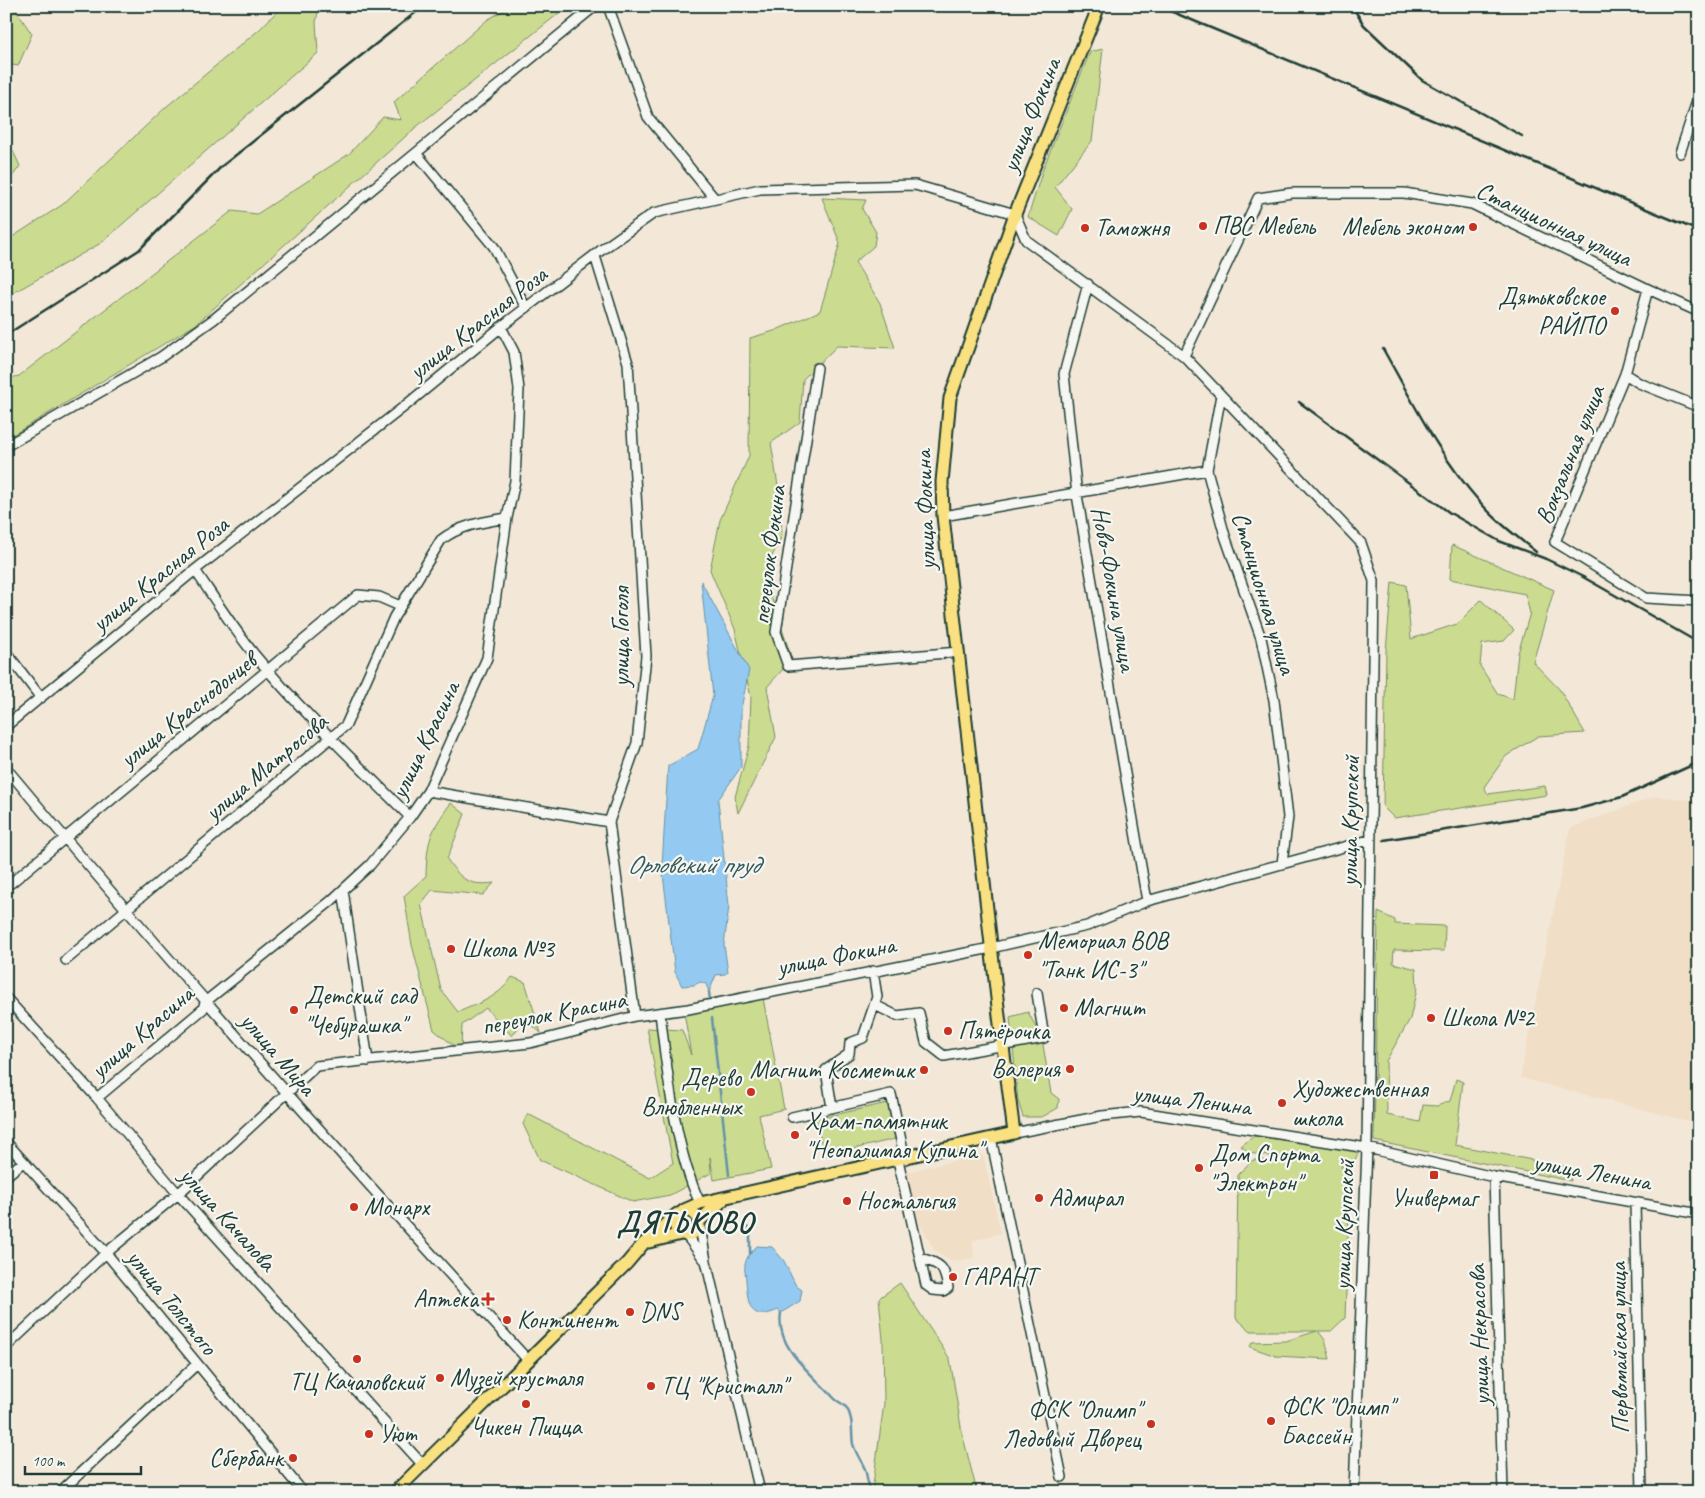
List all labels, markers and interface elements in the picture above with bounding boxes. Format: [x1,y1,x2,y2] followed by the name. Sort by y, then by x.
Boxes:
[993,51,1069,178] street label: улица Фокина
[1471,174,1639,275] street label: Станционная улица
[1213,210,1317,242] place label: ПВС Мебель
[1342,211,1465,243] place label: Мебель эконом
[1095,212,1171,244] place label: Таможня
[1197,220,1209,232] marker: ПВС Мебель
[1467,221,1479,233] marker: Мебель эконом
[1079,222,1091,234] marker: Таможня
[401,258,555,388] street label: улица Красная Роза
[1498,281,1608,342] place label: Дятьковское РАЙПО
[1609,305,1621,317] marker: Дятьковское РАЙПО
[1528,379,1613,529] street label: Вокзальная улица
[907,447,943,573] street label: улица Фокина
[745,482,794,626] street label: переулок Фокина
[1084,504,1145,676] street label: Ново-Фокина улица
[83,508,237,640] street label: улица Красная Роза
[1224,508,1304,680] street label: Станционная улица
[605,585,637,689] street label: улица Гоголя
[111,642,267,776] street label: улица Краснодонцев
[382,673,468,806] street label: улица Красина
[196,705,336,829] street label: улица Матросова
[1333,754,1367,889] street label: улица Крупской
[627,848,765,881] water label: Орловский пруд
[1038,925,1170,986] place label: Мемориал ВОВ "Танк ИС-3"
[772,928,901,984] street label: улица Фокина
[461,933,556,965] place label: Школа №3
[445,943,457,955] marker: Школа №3
[1022,949,1034,961] marker: Мемориал ВОВ "Танк ИС-3"
[82,976,202,1087] street label: улица Красина
[304,980,418,1041] place label: Детский сад "Чебурашка"
[479,983,631,1043] street label: переулок Красина
[1074,992,1146,1024] place label: Магнит
[1058,1002,1070,1014] marker: Магнит
[1441,1002,1536,1034] place label: Школа №2
[232,1004,324,1104] street label: улица Мира
[288,1004,300,1016] marker: Детский сад "Чебурашка"
[1425,1012,1437,1024] marker: Школа №2
[958,1015,1052,1047] place label: Пятёрочка
[942,1025,954,1037] marker: Пятёрочка
[991,1053,1061,1085] place label: Валерия
[750,1054,917,1086] place label: Магнит Косметик
[641,1062,743,1123] place label: Дерево Влюбленных
[1064,1063,1076,1075] marker: Валерия
[918,1064,930,1076] marker: Магнит Косметик
[1292,1073,1430,1134] place label: Художественная школа
[1129,1077,1256,1123] street label: улица Ленина
[745,1086,757,1098] marker: Дерево Влюбленных
[1276,1097,1288,1109] marker: Художественная школа
[805,1105,987,1166] place label: Храм-памятник "Неопалимая Купина"
[789,1129,801,1141] marker: Храм-памятник "Неопалимая Купина"
[1209,1138,1321,1199] place label: Дом Спорта "Электрон"
[1529,1146,1656,1199] street label: улица Ленина
[1326,1157,1362,1293] street label: улица Крупской
[171,1159,285,1279] street label: улица Качалова
[1193,1162,1205,1174] marker: Дом Спорта "Электрон"
[1428,1169,1440,1181] marker: Универмаг
[1049,1182,1125,1214] place label: Адмирал
[1391,1182,1481,1214] place label: Универмаг
[857,1185,956,1217] place label: Ностальгия
[364,1191,432,1223] place label: Монарх
[1033,1192,1045,1204] marker: Адмирал
[841,1195,853,1207] marker: Ностальгия
[348,1201,360,1213] marker: Монарх
[617,1203,756,1241] district label: ДЯТЬКОВО
[118,1241,225,1363] street label: улица Толстого
[1601,1260,1636,1434] street label: Первомайская улица
[963,1261,1042,1293] place label: ГАРАНТ
[1460,1262,1498,1408] street label: улица Некрасова
[947,1271,959,1283] marker: ГАРАНТ
[413,1283,480,1315] place label: Аптека
[482,1293,494,1305] marker: Аптека
[640,1296,685,1328] place label: DNS
[517,1304,620,1336] place label: Континент
[624,1306,636,1318] marker: DNS
[501,1314,513,1326] marker: Континент
[351,1353,363,1365] marker: ТЦ Качаловский
[450,1362,585,1395] place label: Музей хрусталя
[289,1366,426,1398] place label: ТЦ Качаловский
[661,1370,792,1402] place label: ТЦ "Кристалл"
[434,1372,446,1384] marker: Музей хрусталя
[645,1380,657,1392] marker: ТЦ "Кристалл"
[1281,1391,1399,1452] place label: ФСК "Олимп" Бассейн
[1003,1394,1146,1455] place label: ФСК "Олимп" Ледовый Дворец
[520,1398,532,1410] marker: Чикен Пицца
[470,1411,584,1443] place label: Чикен Пицца
[1265,1415,1277,1427] marker: ФСК "Олимп" Бассейн
[379,1418,418,1450] place label: Уют
[1145,1418,1157,1430] marker: ФСК "Олимп" Ледовый Дворец
[363,1428,375,1440] marker: Уют
[209,1442,285,1474] place label: Сбербанк
[25,1443,141,1475] scale bar
[32,1452,66,1471] text: 100 m
[287,1452,299,1464] marker: Сбербанк

